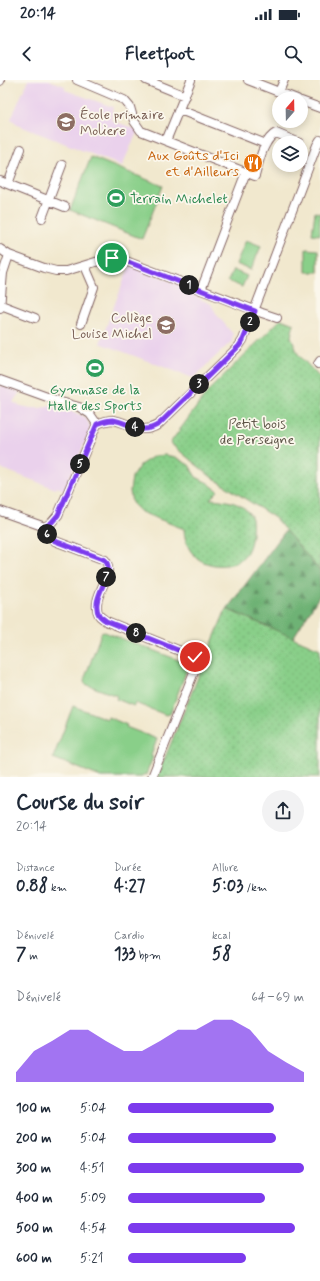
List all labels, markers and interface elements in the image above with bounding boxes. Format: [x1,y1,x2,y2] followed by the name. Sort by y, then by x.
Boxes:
[20,4,56,24] text: 20:14
[125,42,195,66] text: Fleetfoot
[16,43,38,65] icon: back
[282,43,304,65] icon: search
[272,92,308,128] north arrow
[272,92,308,172] map controls
[80,106,165,140] place label: École primaire Moliere
[55,111,77,133] school or university icon: École primaire Moliere
[272,136,308,172] button: layers
[148,147,239,181] place label: Aux Goûts d'Ici et d'Ailleurs
[242,152,264,174] restaurant icon: Aux Goûts d'Ici et d'Ailleurs
[105,187,127,209] sports icon: Terrain Michelet
[130,190,228,208] place label: Terrain Michelet
[95,241,129,275] pin
[101,247,123,269] icon: arrive
[179,275,199,295] pin: 1
[187,278,191,292] text: 1
[72,309,152,343] place label: Collège Louise Michel
[240,312,260,332] pin: 2
[155,314,177,336] school or university icon: Collège Louise Michel
[247,315,253,329] text: 2
[84,357,106,379] sports icon: Gymnase de la Halle des Sports
[189,374,209,394] pin: 3
[197,377,201,391] text: 3
[48,381,142,415] place label: Gymnase de la Halle des Sports
[220,415,294,449] park label: Petit bois de Perseigne
[125,417,145,437] pin: 4
[132,420,138,434] text: 4
[70,454,90,474] pin: 5
[77,457,83,471] text: 5
[37,524,57,544] pin: 6
[44,527,50,541] text: 6
[96,567,116,587] pin: 7
[103,570,109,584] text: 7
[126,623,146,643] pin: 8
[133,626,139,640] text: 8
[178,640,212,674] pin
[184,646,206,668] icon: check
[16,789,144,817] text: Course du soir
[262,790,304,832] button: share
[16,818,47,835] text: 20:14
[16,861,55,875] text: Distance
[114,861,142,875] text: Durée
[212,861,238,875] text: Allure
[16,875,48,897] text: 0.88
[114,875,145,897] text: 4:27
[212,875,243,897] text: 5:03
[48,881,67,895] text: km
[243,881,267,895] text: /km
[16,929,54,943] text: Dénivelé
[114,929,144,943] text: Cardio
[212,929,230,943] text: kcal
[16,943,26,965] text: 7
[114,943,136,965] text: 133
[212,943,232,965] text: 58
[26,949,38,963] text: m
[136,949,161,963] text: bpm
[16,989,61,1006] text: Dénivelé
[251,989,304,1006] text: 64–69 m
[16,1100,51,1117] text: 100 m
[80,1100,106,1117] text: 5:04
[16,1130,51,1147] text: 200 m
[80,1130,106,1147] text: 5:04
[16,1160,51,1177] text: 300 m
[80,1160,104,1177] text: 4:51
[16,1190,53,1207] text: 400 m
[80,1190,106,1207] text: 5:09
[16,1220,53,1237] text: 500 m
[80,1220,107,1237] text: 4:54
[16,1250,52,1267] text: 600 m
[80,1250,103,1267] text: 5:21

